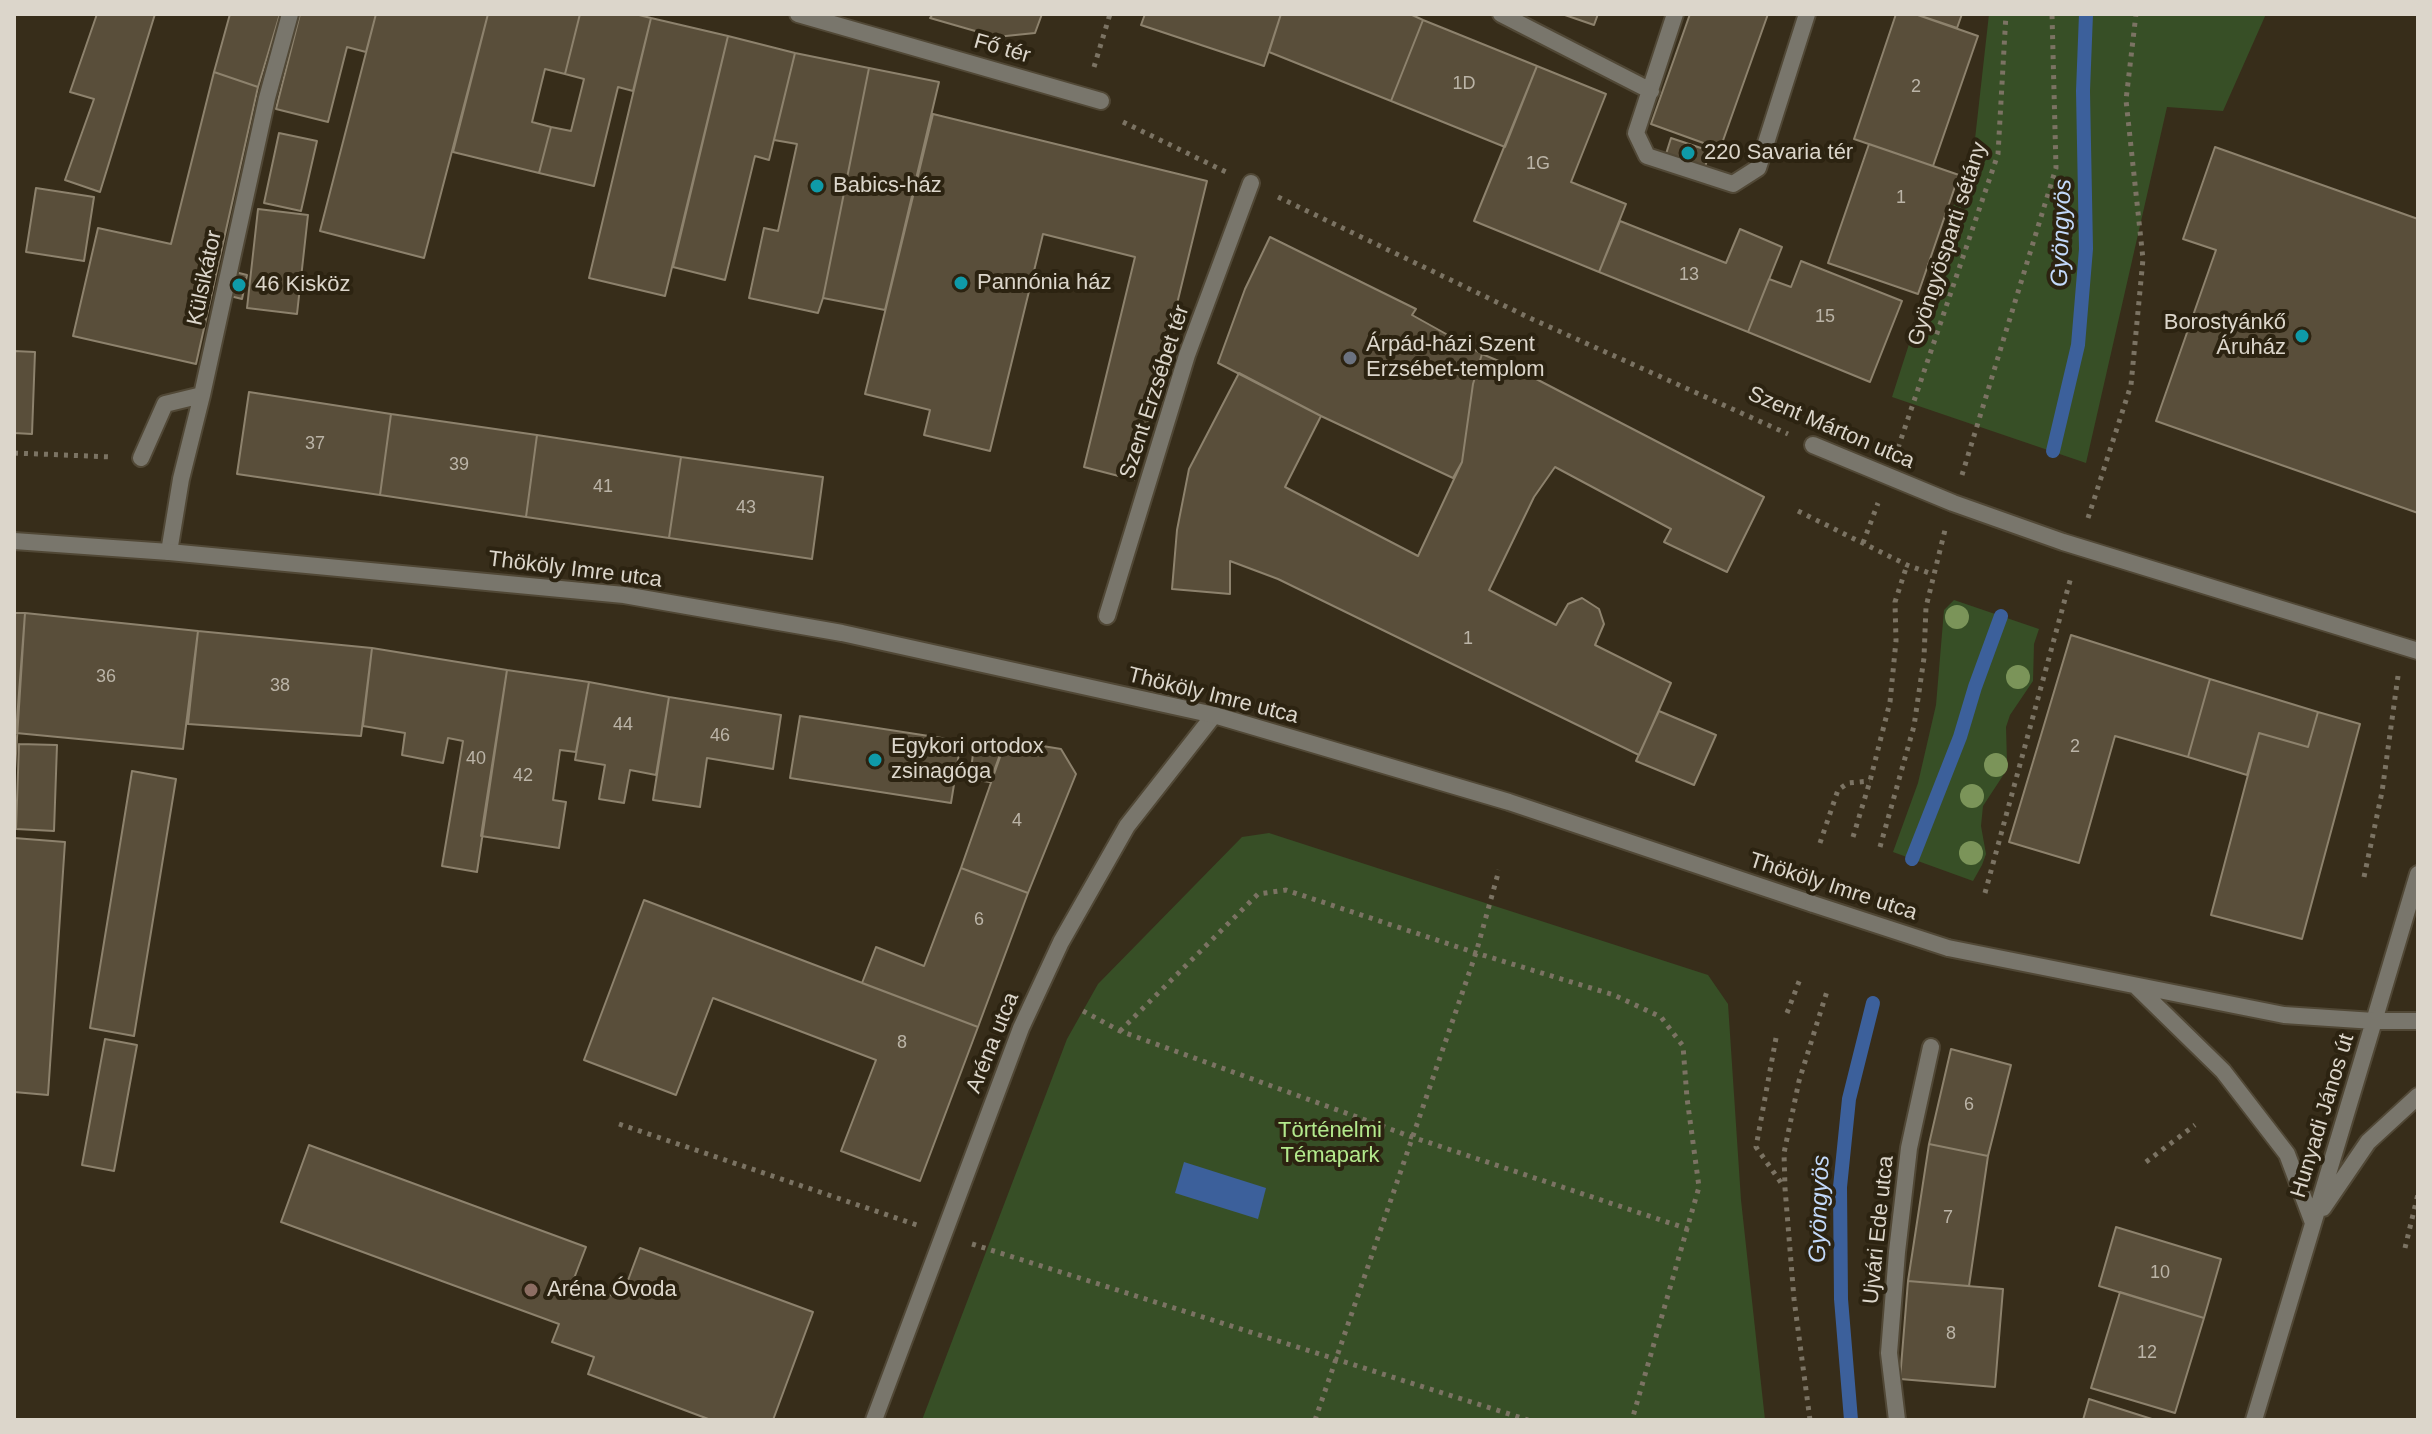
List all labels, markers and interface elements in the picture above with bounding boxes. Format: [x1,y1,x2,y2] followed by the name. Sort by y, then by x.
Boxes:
[971,28,1033,70] street label: Fő tér
[1452,73,1476,95] house number: 1D
[1911,76,1921,98] house number: 2
[1903,139,1993,349] street label: Gyöngyösparti sétány
[1704,140,1853,166] place label: 220 Savaria tér
[1679,144,1697,162] marker: 220 Savaria tér
[1526,153,1550,175] house number: 1G
[833,173,942,199] place label: Babics-ház
[808,177,826,195] marker: Babics-ház
[2046,179,2078,287] water label: Gyöngyös
[1896,187,1906,209] house number: 1
[182,228,228,328] street label: Külsikátor
[1679,264,1699,286] house number: 13
[977,270,1112,296] place label: Pannónia ház
[255,272,350,298] place label: 46 Kisköz
[952,274,970,292] marker: Pannónia ház
[230,276,248,294] marker: 46 Kisköz
[1114,302,1196,482] street label: Szent Erzsébet tér
[1815,306,1835,328] house number: 15
[2164,310,2286,362] place label: Borostyánkő Áruház
[2293,327,2311,345] marker: Borostyánkő Áruház
[1366,332,1545,384] place label: Árpád-házi Szent Erzsébet-templom
[1341,349,1359,367] marker: Árpád-házi Szent Erzsébet-templom
[1744,381,1918,475] street label: Szent Márton utca
[305,433,325,455] house number: 37
[449,454,469,476] house number: 39
[593,476,613,498] house number: 41
[736,497,756,519] house number: 43
[487,546,663,594] street label: Thököly Imre utca
[1463,628,1473,650] house number: 1
[1125,662,1301,730] street label: Thököly Imre utca
[96,666,116,688] house number: 36
[270,675,290,697] house number: 38
[613,714,633,736] house number: 44
[710,725,730,747] house number: 46
[891,734,1044,786] place label: Egykori ortodox zsinagóga
[2070,736,2080,758] house number: 2
[466,748,486,770] house number: 40
[866,751,884,769] marker: Egykori ortodox zsinagóga
[513,765,533,787] house number: 42
[1012,810,1022,832] house number: 4
[1746,847,1920,927] street label: Thököly Imre utca
[974,909,984,931] house number: 6
[961,989,1025,1097] street label: Aréna utca
[2286,1031,2360,1201] street label: Hunyadi János út
[897,1032,907,1054] house number: 8
[1964,1094,1974,1116] house number: 6
[1278,1118,1382,1170] park label: Történelmi Témapark
[1858,1154,1900,1306] street label: Ujvári Ede utca
[1804,1155,1836,1263] water label: Gyöngyös
[1943,1207,1953,1229] house number: 7
[2150,1262,2170,1284] house number: 10
[547,1277,677,1303] place label: Aréna Óvoda
[522,1281,540,1299] marker: Aréna Óvoda
[1946,1323,1956,1345] house number: 8
[2137,1342,2157,1364] house number: 12

